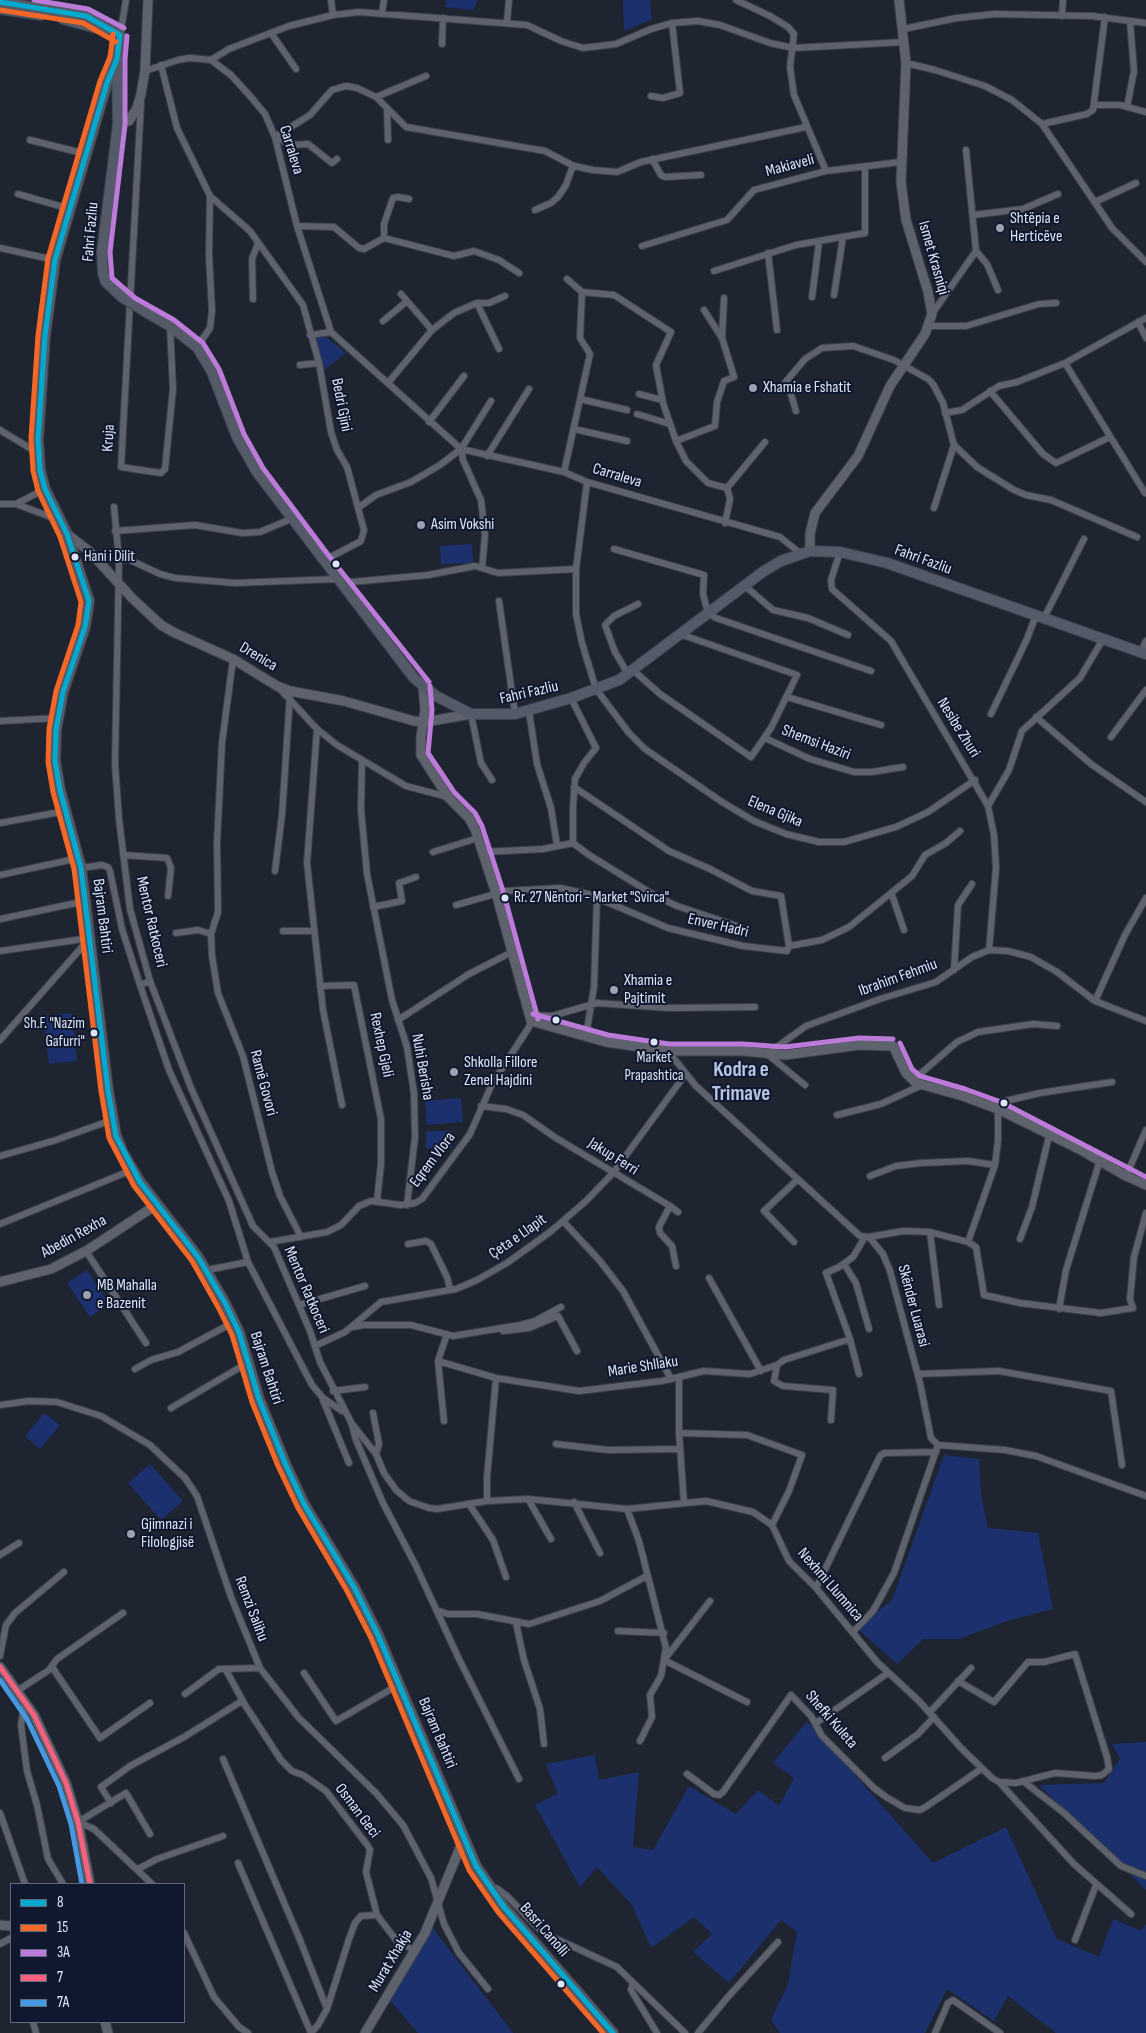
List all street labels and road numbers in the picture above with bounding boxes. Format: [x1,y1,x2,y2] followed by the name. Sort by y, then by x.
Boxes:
[274,123,308,177] street label: Carraleva
[764,150,816,182] street label: Makiaveli
[79,202,103,262] street label: Fahri Fazliu
[913,219,953,297] street label: Ismet Krasniqi
[326,377,356,433] street label: Bedri Gjini
[99,424,119,452] street label: Kruja
[590,459,644,493] street label: Carraleva
[892,541,954,579] street label: Fahri Fazliu
[236,638,280,676] street label: Drenica
[498,677,560,709] street label: Fahri Fazliu
[932,695,984,761] street label: Nesibe Zhuri
[779,721,853,765] street label: Shemsi Haziri
[745,792,805,832] street label: Elena Gjika
[131,875,171,969] street label: Mentor Ratkoceri
[88,878,116,954] street label: Bajram Bahtiri
[686,910,750,942] street label: Enver Hadri
[856,955,940,1001] street label: Ibrahim Fehmiu
[365,1011,397,1079] street label: Rexhep Gjeli
[407,1032,437,1102] street label: Nuhi Berisha
[245,1048,281,1118] street label: Ramë Govori
[406,1129,460,1191] street label: Eqrem Vlora
[584,1134,642,1180] street label: Jakup Ferri
[485,1210,551,1264] street label: Çeta e Llapit
[38,1211,110,1263] street label: Abedin Rexha
[279,1244,333,1336] street label: Mentor Ratkoceri
[893,1263,933,1349] street label: Skënder Luarasi
[245,1329,287,1407] street label: Bajram Bahtiri
[607,1352,679,1382] street label: Marie Shllaku
[793,1544,867,1626] street label: Nexhmi Llumnica
[230,1574,272,1644] street label: Remzi Salihu
[801,1687,861,1753] street label: Shefki Kuleta
[413,1695,461,1771] street label: Bajram Bahtiri
[330,1780,384,1842] street label: Osman Geci
[515,1899,573,1961] street label: Basri Canolli
[365,1926,417,1996] street label: Murat Xhakja

